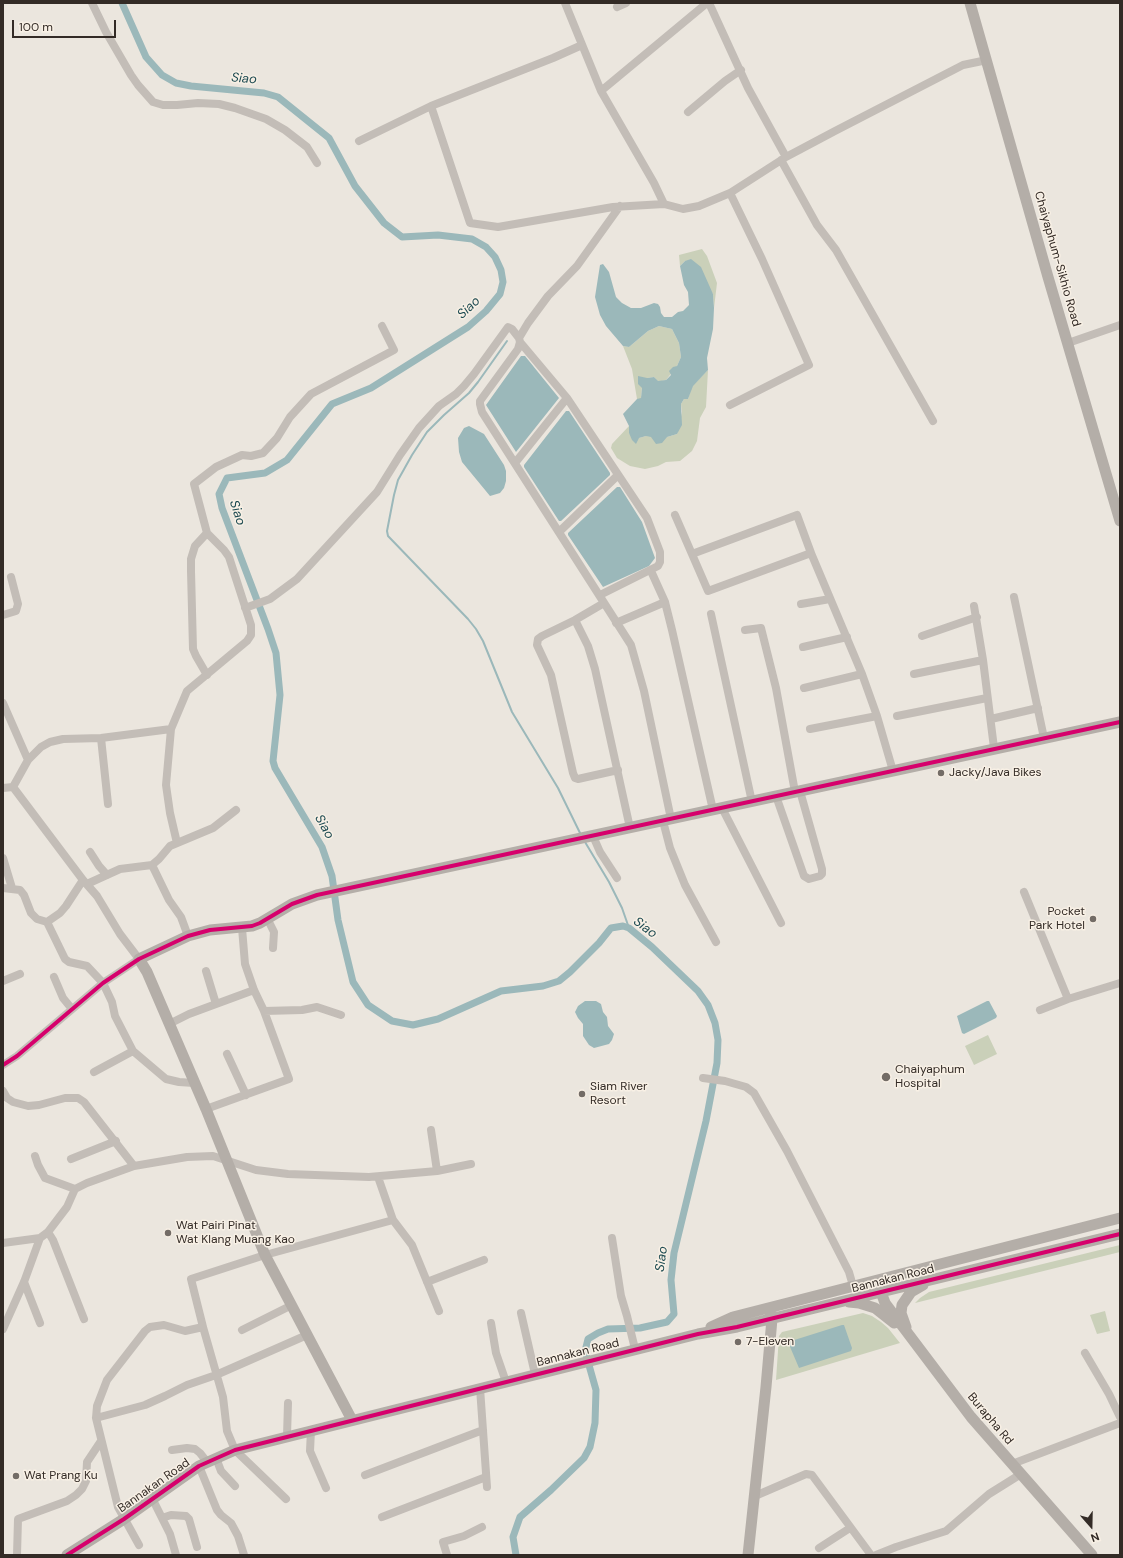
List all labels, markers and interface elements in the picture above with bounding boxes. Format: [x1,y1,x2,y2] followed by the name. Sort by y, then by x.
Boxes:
[14,12,118,38] scale bar
[19,19,53,35] text: 100 m
[231,70,257,88] water label: Siao
[1031,190,1083,328] street label: Chaiyaphum-Sikhio Road
[454,294,484,322] water label: Siao
[226,498,248,528] water label: Siao
[949,766,1041,780] place label: Jacky/Java Bikes
[936,768,946,778] marker: Jacky/Java Bikes
[311,812,337,842] water label: Siao
[1029,905,1085,933] place label: Pocket Park Hotel
[630,914,660,942] water label: Siao
[1088,914,1098,924] marker: Pocket Park Hotel
[895,1063,965,1091] place label: Chaiyaphum Hospital
[880,1071,892,1083] marker: Chaiyaphum Hospital
[590,1080,648,1108] place label: Siam River Resort
[577,1089,587,1099] marker: Siam River Resort
[176,1219,295,1247] place label: Wat Pairi Pinat Wat Klang Muang Kao
[163,1228,173,1238] marker: Wat Pairi Pinat Wat Klang Muang Kao
[652,1245,672,1273] water label: Siao
[850,1262,936,1296] street label: Bannakan Road
[746,1335,794,1349] place label: 7-Eleven
[535,1336,621,1370] street label: Bannakan Road
[733,1337,743,1347] marker: 7-Eleven
[964,1390,1016,1448] street label: Burapha Rd
[115,1456,193,1516] street label: Bannakan Road
[24,1469,98,1483] place label: Wat Prang Ku
[11,1471,21,1481] marker: Wat Prang Ku
[1071,1506,1111,1546] north arrow
[1089,1529,1101,1545] text: N

